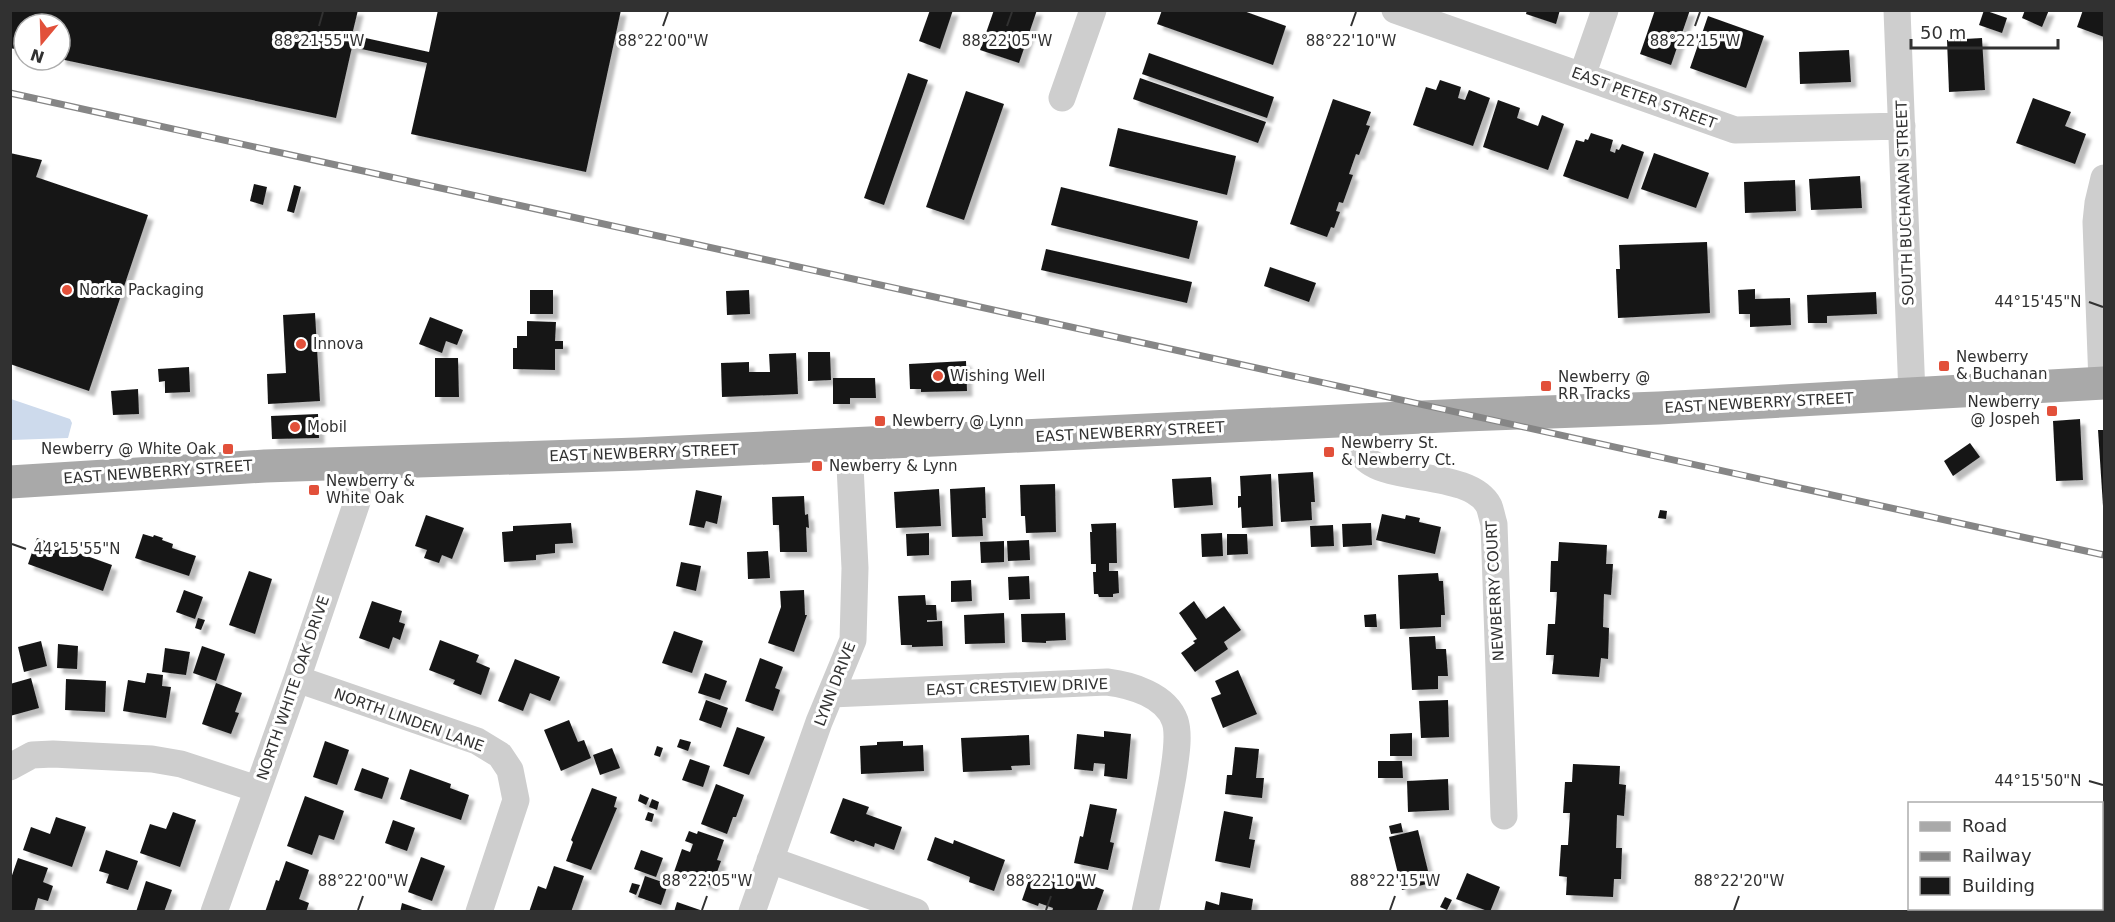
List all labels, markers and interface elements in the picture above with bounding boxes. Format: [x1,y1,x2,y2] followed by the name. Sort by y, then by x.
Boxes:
[12,12,72,72] north arrow
[1911,12,2058,50] scale bar
[1920,22,1966,43] text: 50 m
[274,32,364,50] text: 88°21'55"W
[618,32,708,50] text: 88°22'00"W
[962,32,1052,50] text: 88°22'05"W
[1306,32,1396,50] text: 88°22'10"W
[1650,32,1740,50] text: 88°22'15"W
[28,45,47,67] text: N
[1569,63,1720,133] street label: EAST PETER STREET
[1892,99,1918,306] street label: SOUTH BUCHANAN STREET
[79,281,204,299] place label: Norka Packaging
[60,283,74,297] marker: Norka Packaging
[1994,293,2082,311] text: 44°15'45"N
[313,335,364,353] place label: Innova
[294,337,308,351] marker: Innova
[1956,348,2047,383] place label: Newberry & Buchanan
[1937,359,1951,373] marker: Newberry & Buchanan
[950,367,1045,385] place label: Wishing Well
[1558,368,1650,403] place label: Newberry @ RR Tracks
[931,369,945,383] marker: Wishing Well
[1539,379,1553,393] marker: Newberry @ RR Tracks
[1664,389,1855,417] street label: EAST NEWBERRY STREET
[1968,393,2040,428] place label: Newberry @ Jospeh
[2045,404,2059,418] marker: Newberry @ Jospeh
[892,412,1024,430] place label: Newberry @ Lynn
[873,414,887,428] marker: Newberry @ Lynn
[307,418,347,436] place label: Mobil
[1035,418,1226,446] street label: EAST NEWBERRY STREET
[288,420,302,434] marker: Mobil
[1341,434,1456,469] place label: Newberry St. & Newberry Ct.
[41,440,216,458] place label: Newberry @ White Oak
[549,441,740,465] street label: EAST NEWBERRY STREET
[221,442,235,456] marker: Newberry @ White Oak
[1322,445,1336,459] marker: Newberry St. & Newberry Ct.
[63,456,254,488] street label: EAST NEWBERRY STREET
[829,457,958,475] place label: Newberry & Lynn
[810,459,824,473] marker: Newberry & Lynn
[326,472,415,507] place label: Newberry & White Oak
[307,483,321,497] marker: Newberry & White Oak
[1482,519,1508,662] street label: NEWBERRY COURT
[33,540,121,558] text: 44°15'55"N
[253,593,333,783] street label: NORTH WHITE OAK DRIVE
[811,639,859,729] street label: LYNN DRIVE
[926,675,1108,699] street label: EAST CRESTVIEW DRIVE
[332,684,486,756] street label: NORTH LINDEN LANE
[1994,772,2082,790] text: 44°15'50"N
[1908,802,2103,910] legend
[1962,815,2007,836] text: Road
[1962,845,2032,866] text: Railway
[318,872,408,890] text: 88°22'00"W
[662,872,752,890] text: 88°22'05"W
[1006,872,1096,890] text: 88°22'10"W
[1350,872,1440,890] text: 88°22'15"W
[1694,872,1784,890] text: 88°22'20"W
[1962,875,2035,896] text: Building

